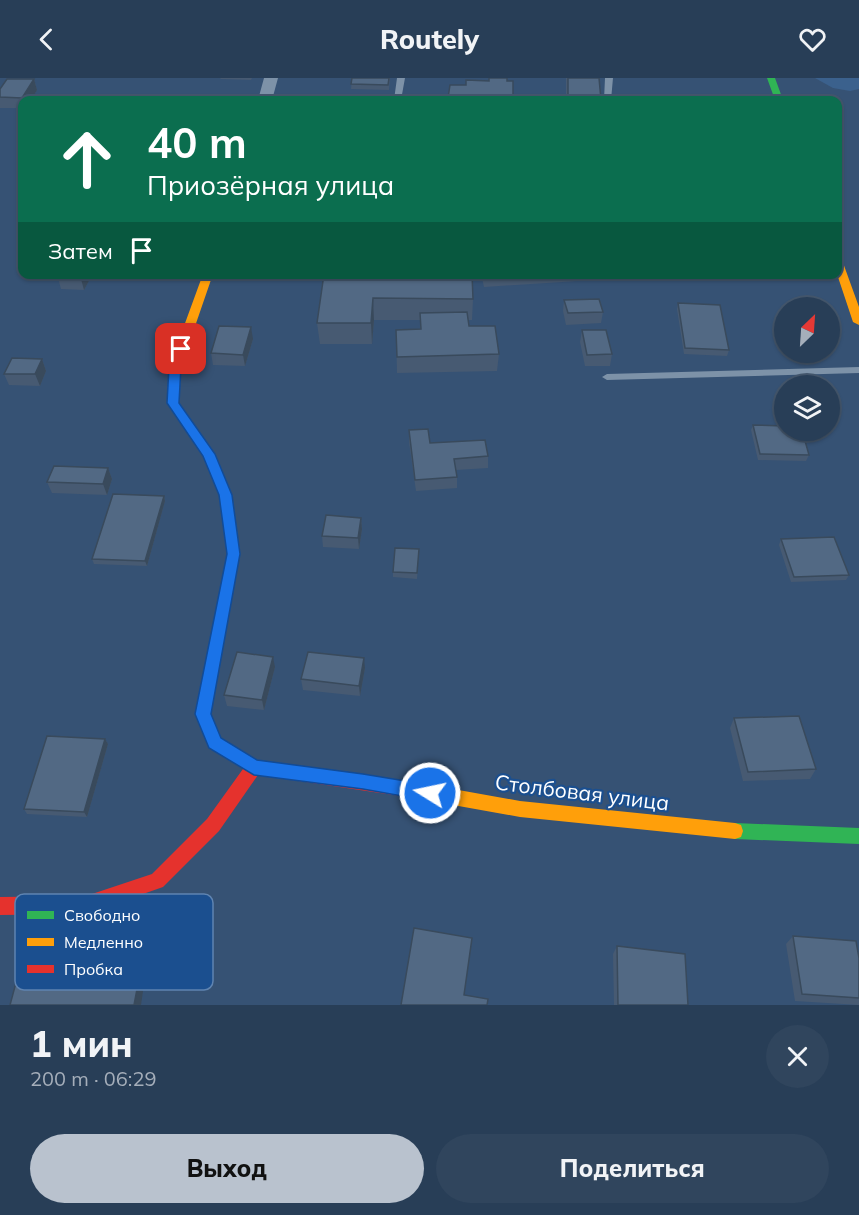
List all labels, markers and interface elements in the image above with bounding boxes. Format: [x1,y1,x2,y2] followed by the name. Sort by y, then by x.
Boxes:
[380,22,479,56] text: Routely
[30,23,63,56] icon: back
[796,23,829,56] icon: heart
[147,116,247,169] text: 40 m
[48,120,126,198] icon: ahead
[147,168,394,202] text: Приозёрная улица
[125,234,158,267] icon: arrive
[48,237,113,265] text: Затем
[774,297,840,363] north arrow
[774,297,840,441] map controls
[155,323,206,374] pin
[164,332,197,365] icon: arrive
[774,375,840,441] button: layers
[398,761,462,825] position arrow
[494,768,671,816] street label: Столбовая улица
[15,894,213,990] legend
[64,905,140,925] text: Свободно
[64,932,143,952] text: Медленно
[64,959,123,979] text: Пробка
[30,1021,133,1066] text: 1 мин
[766,1025,829,1088] button: close
[30,1066,156,1091] text: 200 m · 06:29
[30,1134,424,1203] button: Выход
[436,1134,829,1203] button: Поделиться

